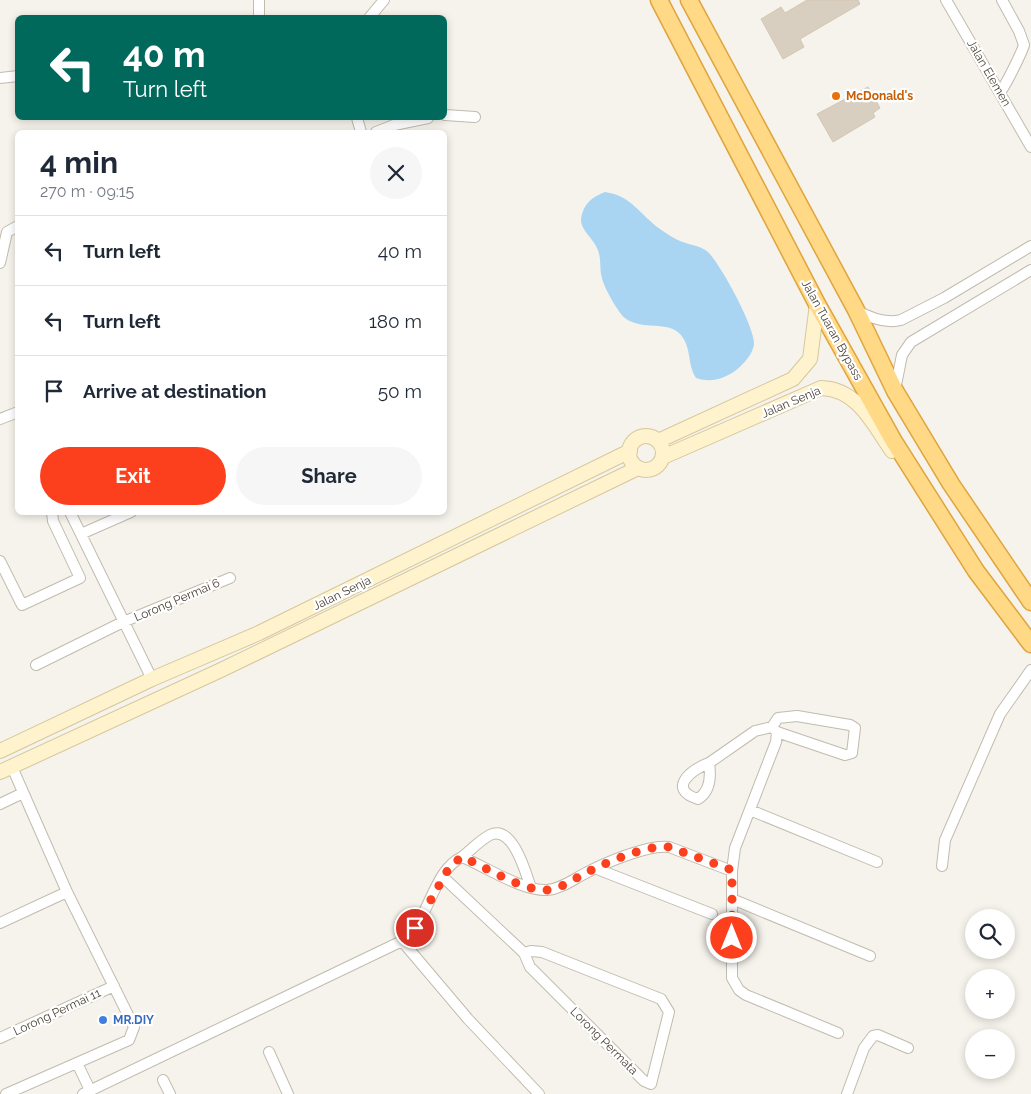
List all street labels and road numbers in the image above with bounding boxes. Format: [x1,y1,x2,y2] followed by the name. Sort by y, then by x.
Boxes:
[964,37,1014,109] street label: Jalan Elemen
[799,277,865,383] street label: Jalan Tuaran Bypass
[759,383,823,421] street label: Jalan Senja
[311,573,373,613] street label: Jalan Senja
[132,576,222,624] street label: Lorong Permai 6
[11,986,103,1038] street label: Lorong Permai 11
[567,1004,641,1078] street label: Lorong Permata

